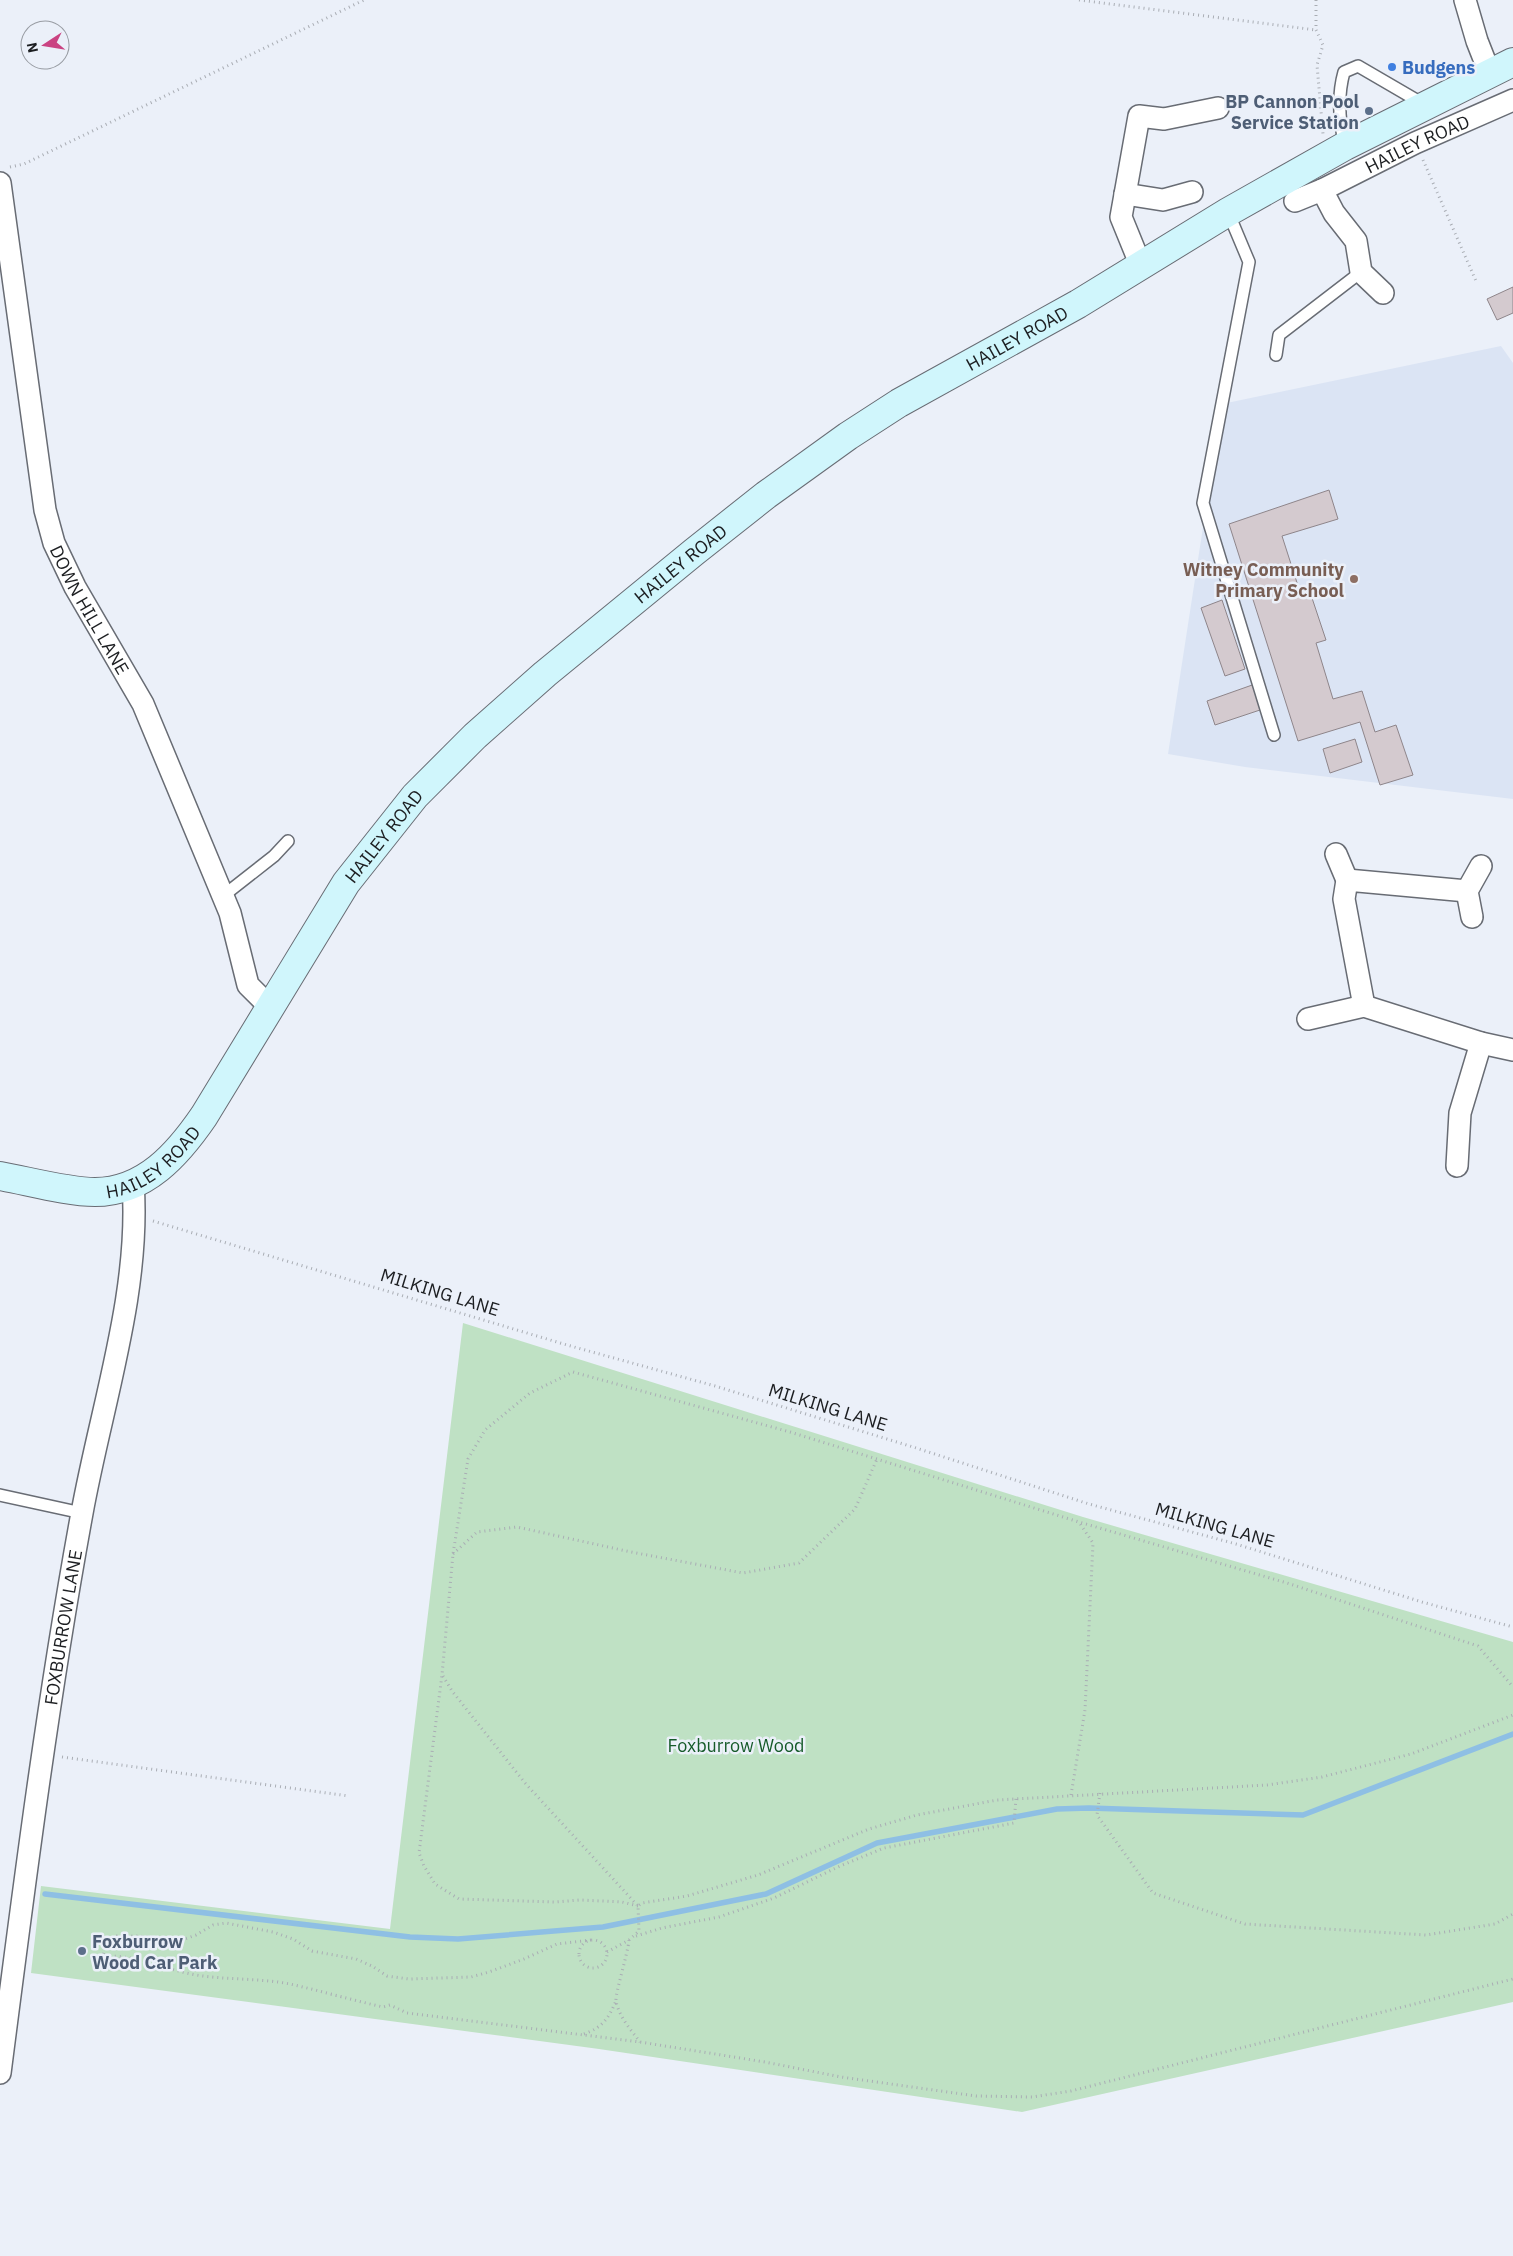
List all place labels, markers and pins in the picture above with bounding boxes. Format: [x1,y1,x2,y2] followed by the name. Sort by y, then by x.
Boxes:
[1402,56,1475,79] place label: Budgens
[1386,61,1398,73] marker: Budgens
[1225,90,1360,134] place label: BP Cannon Pool Service Station
[1363,105,1375,117] marker: BP Cannon Pool Service Station
[1183,558,1345,602] place label: Witney Community Primary School
[1348,573,1360,585] marker: Witney Community Primary School
[92,1930,218,1974] place label: Foxburrow Wood Car Park
[76,1945,88,1957] marker: Foxburrow Wood Car Park

